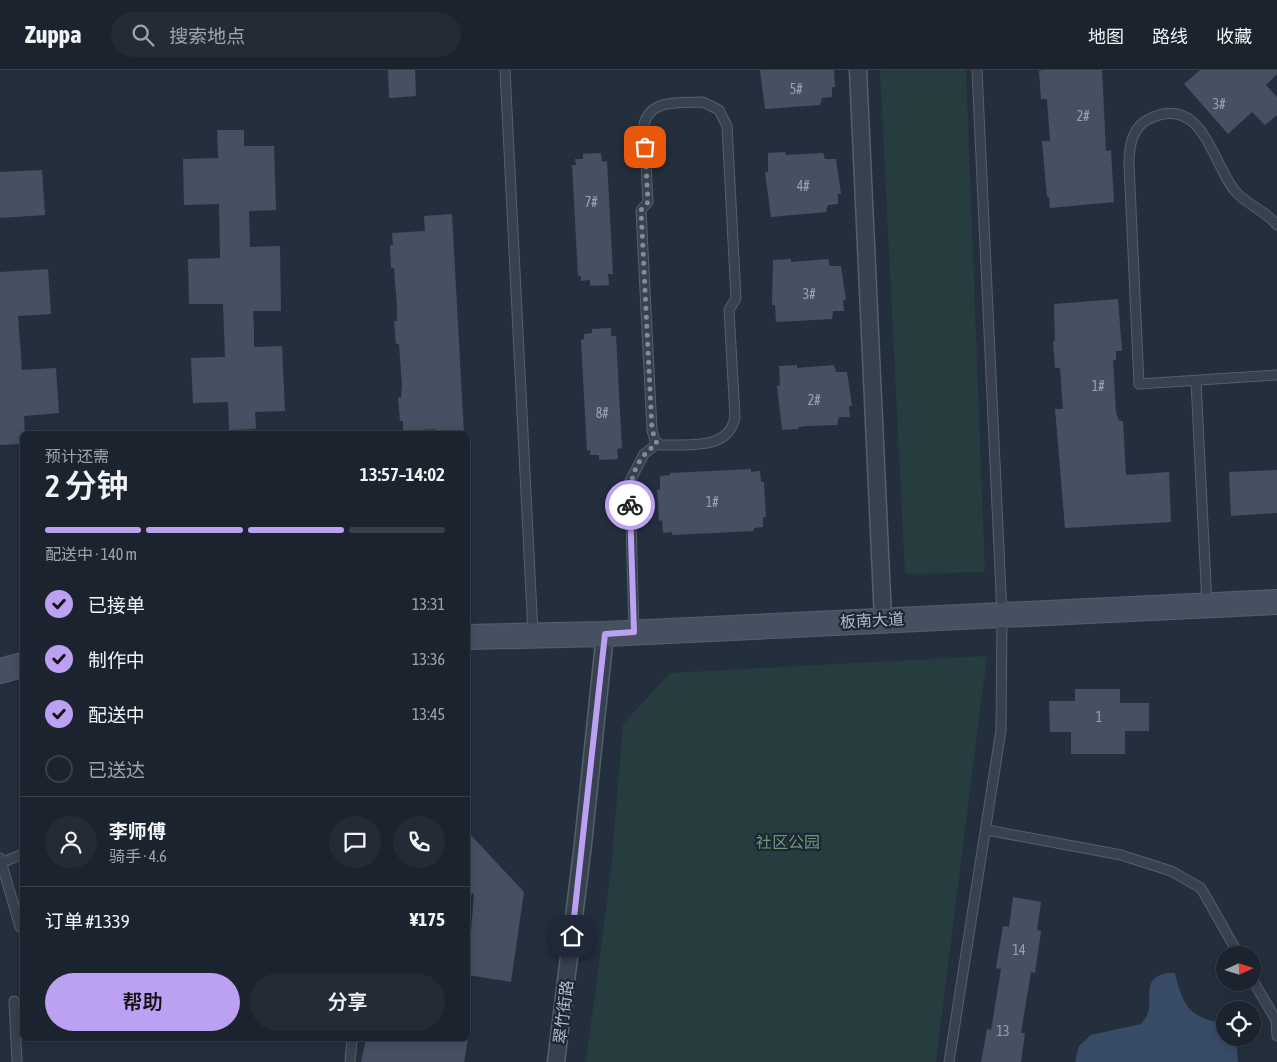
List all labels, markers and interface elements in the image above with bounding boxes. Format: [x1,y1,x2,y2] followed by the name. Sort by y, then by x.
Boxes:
[111,12,461,57] search box
[25,21,81,48] text: Zuppa
[129,21,157,49] icon: search
[169,25,245,47] text: 搜索地点
[1088,26,1124,47] text: 地图
[1152,26,1188,47] text: 路线
[1216,26,1252,47] text: 收藏
[790,81,803,97] house number: 5#
[1213,96,1226,112] house number: 3#
[1077,108,1090,124] house number: 2#
[624,126,666,168] pin
[631,133,659,161] icon: bag
[797,178,810,194] house number: 4#
[585,194,598,210] house number: 7#
[803,286,816,302] house number: 3#
[1092,378,1105,394] house number: 1#
[808,392,821,408] house number: 2#
[596,405,609,421] house number: 8#
[45,447,109,465] text: 预计还需
[360,463,445,485] text: 13:57–14:02
[45,467,128,504] text: 2 分钟
[605,480,655,530] courier
[616,491,644,519] icon: bike
[706,494,719,510] house number: 1#
[45,545,137,563] text: 配送中 · 140 m
[45,590,73,618] icon: check
[88,594,145,616] text: 已接单
[412,595,445,613] text: 13:31
[840,609,904,631] street label: 板南大道
[45,645,73,673] icon: check
[88,649,145,671] text: 制作中
[412,650,445,668] text: 13:36
[45,700,73,728] icon: check
[88,704,145,726] text: 配送中
[412,705,445,723] text: 13:45
[1096,709,1102,725] house number: 1
[88,759,145,781] text: 已送达
[45,816,97,868] button: person
[329,816,381,868] button: chat
[393,816,445,868] button: phone
[109,820,166,842] text: 李师傅
[756,833,820,851] park label: 社区公园
[109,847,167,865] text: 骑手 · 4.6
[410,908,445,930] text: ¥175
[45,910,130,932] text: 订单 #1339
[551,915,593,957] pin
[558,922,586,950] icon: home
[1012,942,1026,958] house number: 14
[1216,946,1261,991] north arrow
[1216,946,1261,1046] map controls
[45,973,240,1031] button: 帮助
[250,973,445,1031] button: 分享
[550,979,576,1045] street label: 翠竹街路
[1216,1001,1261,1046] button: locate
[996,1023,1010,1039] house number: 13

